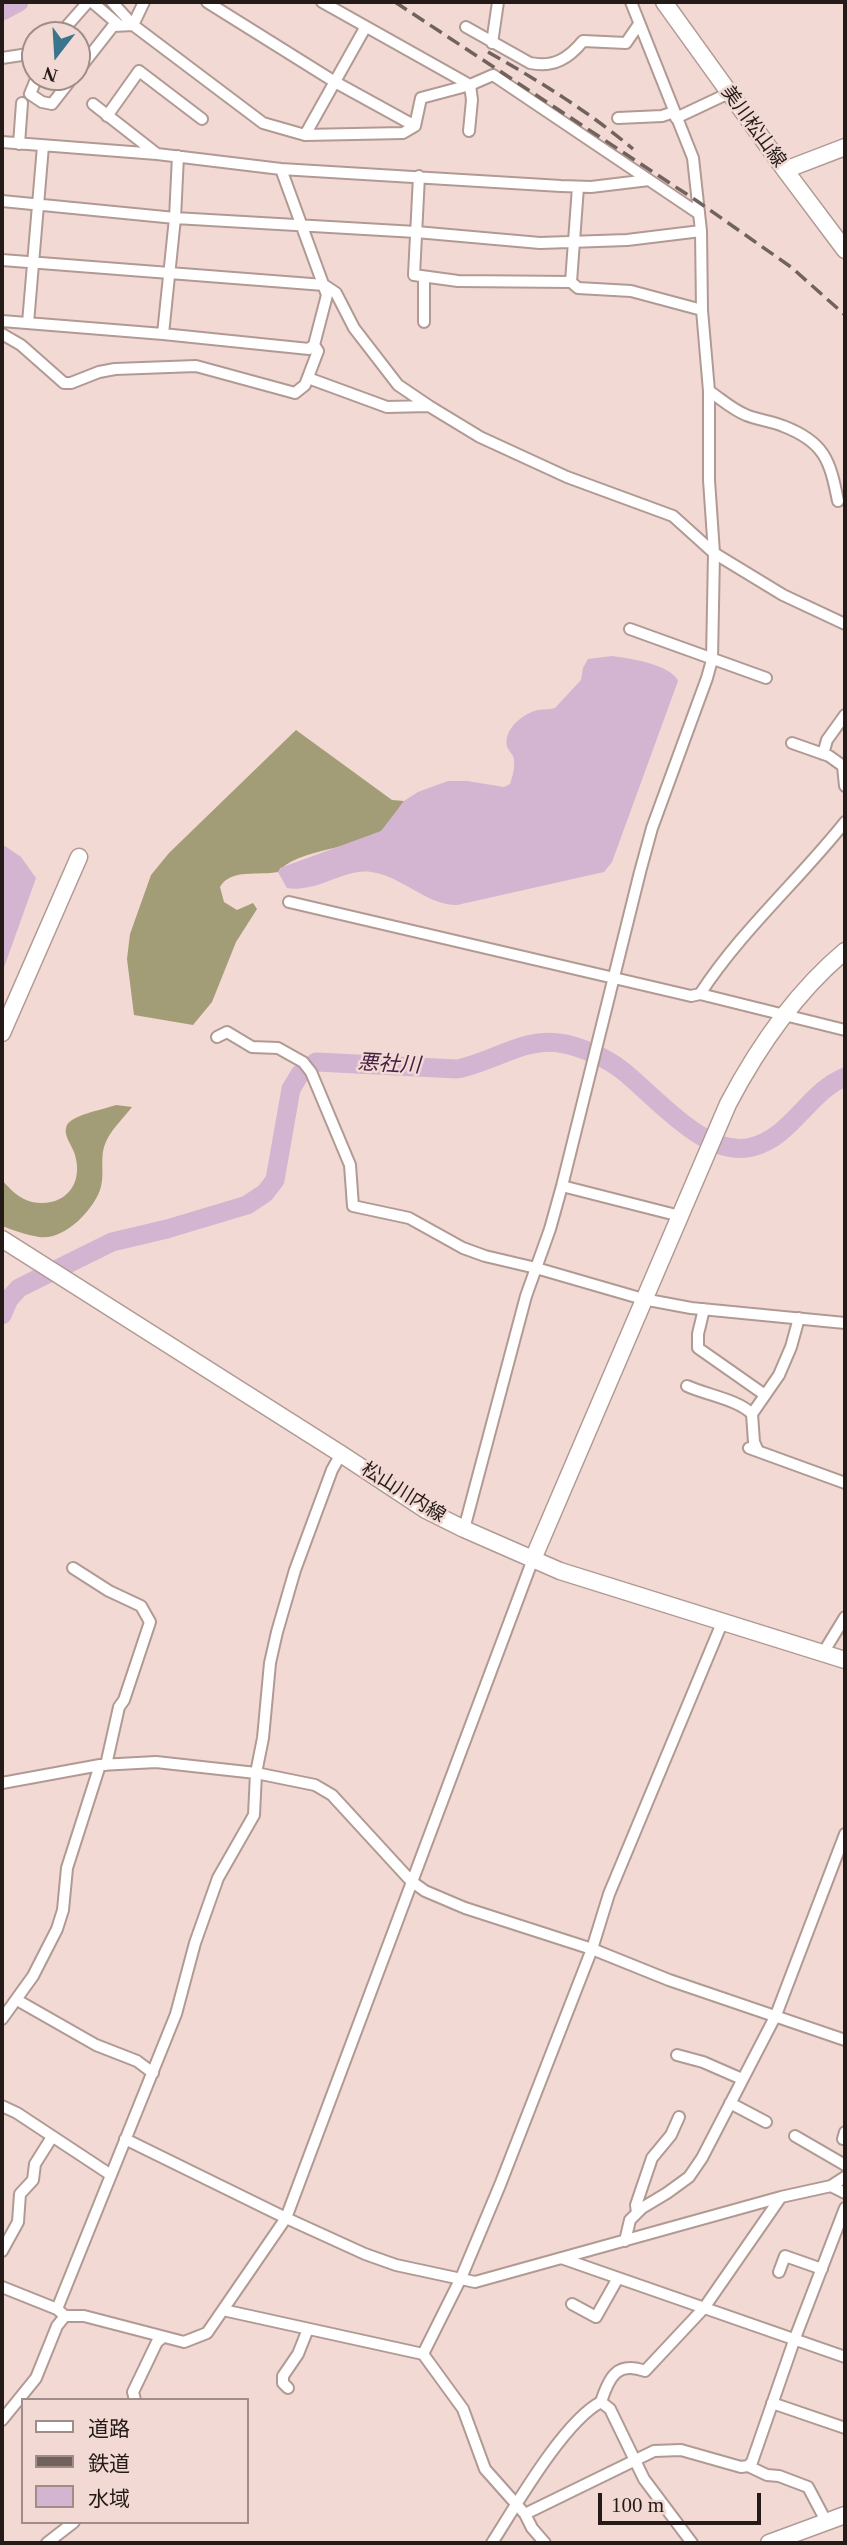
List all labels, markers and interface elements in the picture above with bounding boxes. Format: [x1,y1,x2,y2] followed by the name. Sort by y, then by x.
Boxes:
[21,21,91,91] north arrow
[41,63,60,87] text: N
[716,82,790,172] street label: 美川松山線
[357,1051,421,1079] water label: 悪社川
[357,1458,449,1528] street label: 松山川内線
[21,2398,248,2524] legend
[88,2417,130,2441] text: 道路
[88,2452,130,2476] text: 鉄道
[602,2478,765,2522] scale bar
[88,2487,130,2511] text: 水域
[611,2493,664,2517] text: 100 m

